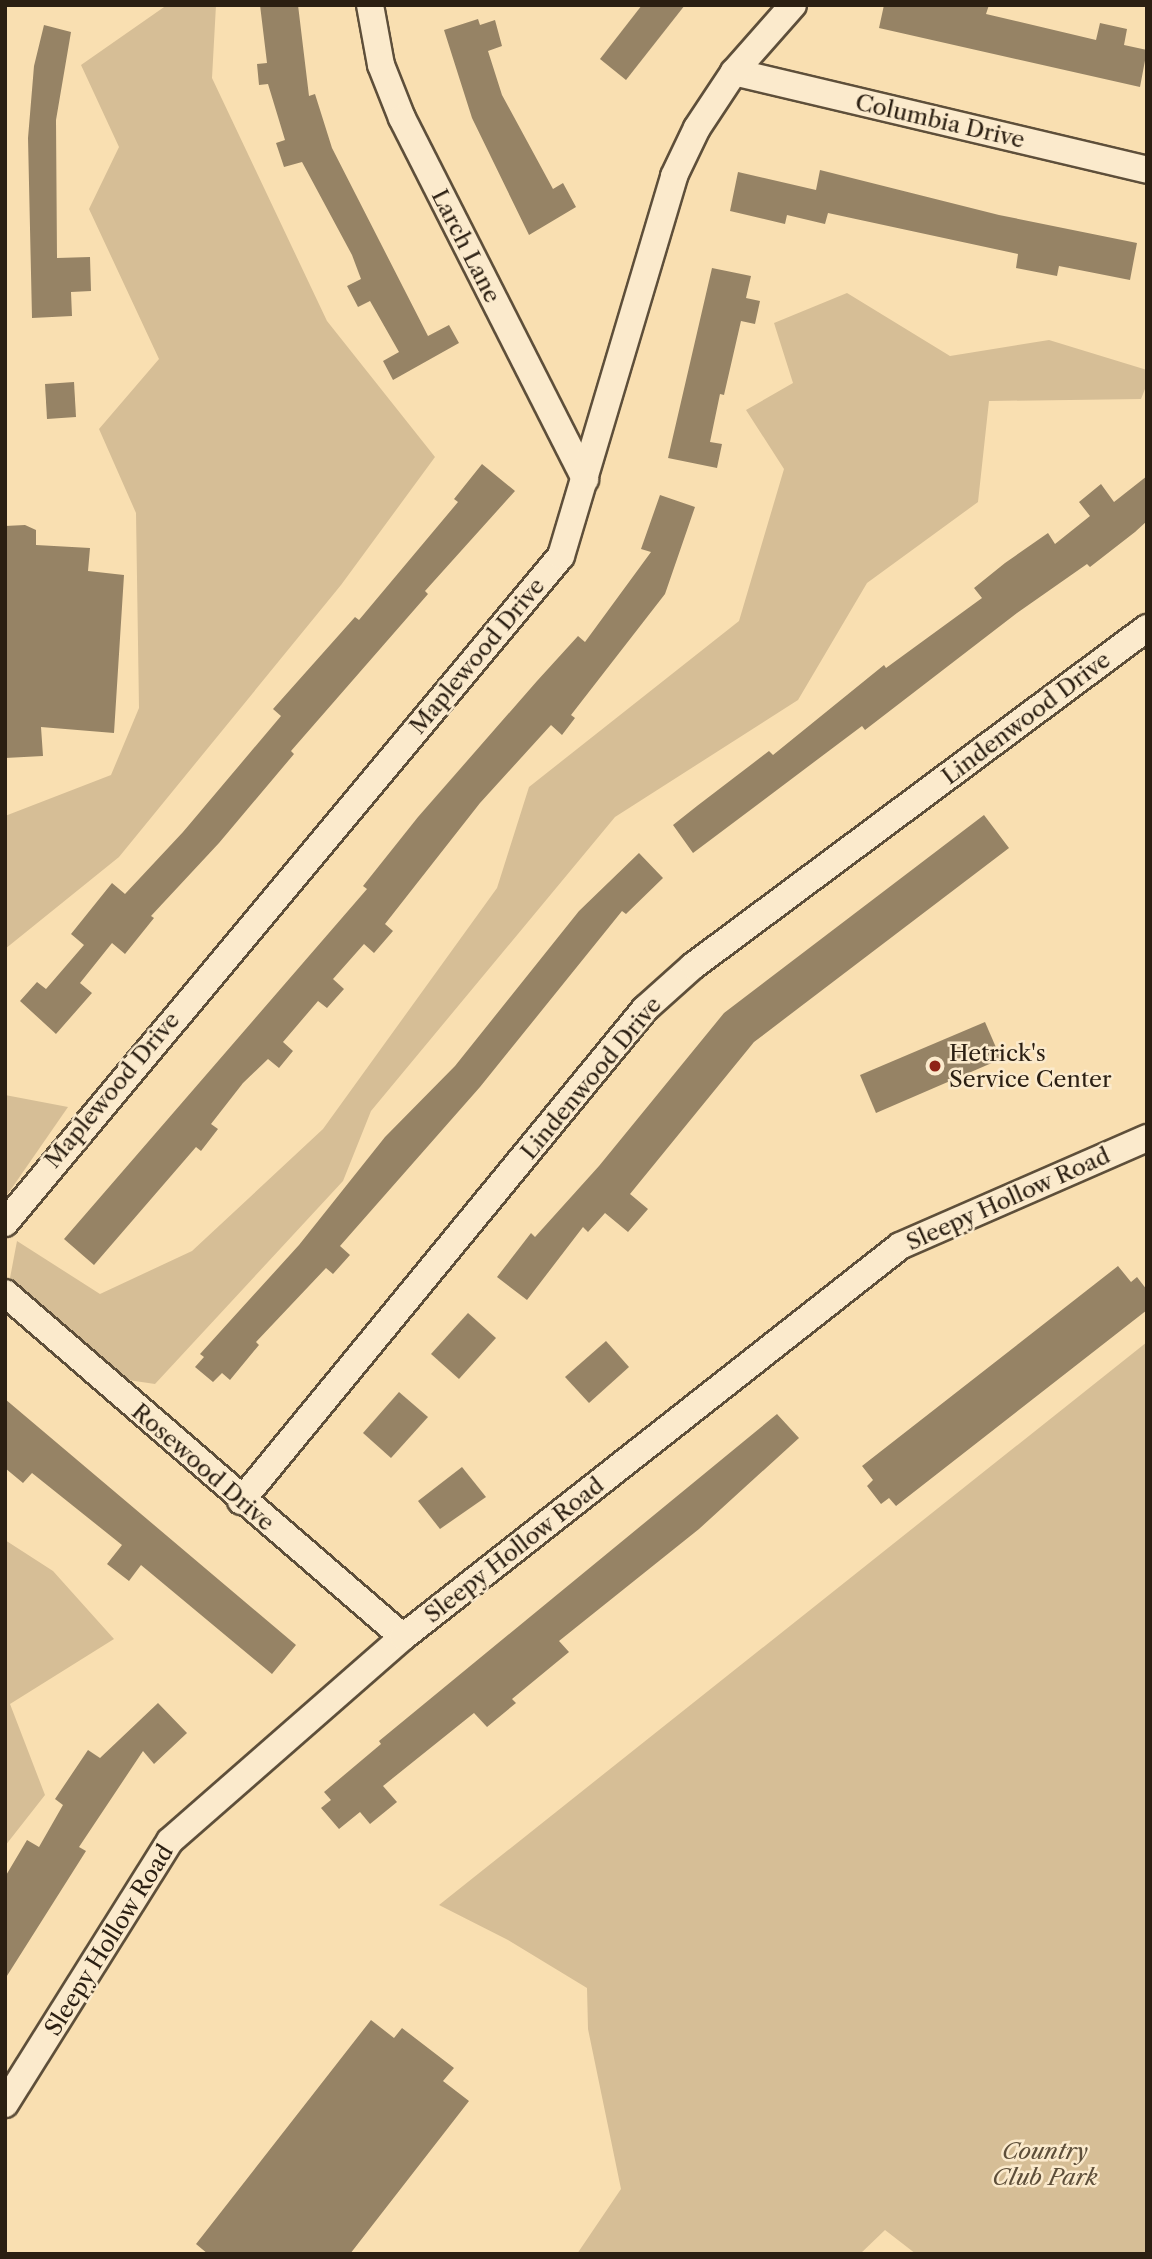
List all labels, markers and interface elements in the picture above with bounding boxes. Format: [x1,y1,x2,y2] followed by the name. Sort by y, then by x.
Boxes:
[853,88,1027,154] street label: Columbia Drive
[426,185,506,307] street label: Larch Lane
[404,572,550,740] street label: Maplewood Drive
[936,646,1116,790] street label: Lindenwood Drive
[515,991,667,1165] street label: Lindenwood Drive
[39,1006,185,1174] street label: Maplewood Drive
[949,1039,1112,1093] place label: Hetrick's Service Center
[927,1058,943,1074] marker: Hetrick's Service Center
[901,1141,1115,1257] street label: Sleepy Hollow Road
[126,1398,280,1536] street label: Rosewood Drive
[418,1471,610,1629] street label: Sleepy Hollow Road
[39,1839,179,2041] street label: Sleepy Hollow Road
[992,2137,1098,2191] park label: Country Club Park

